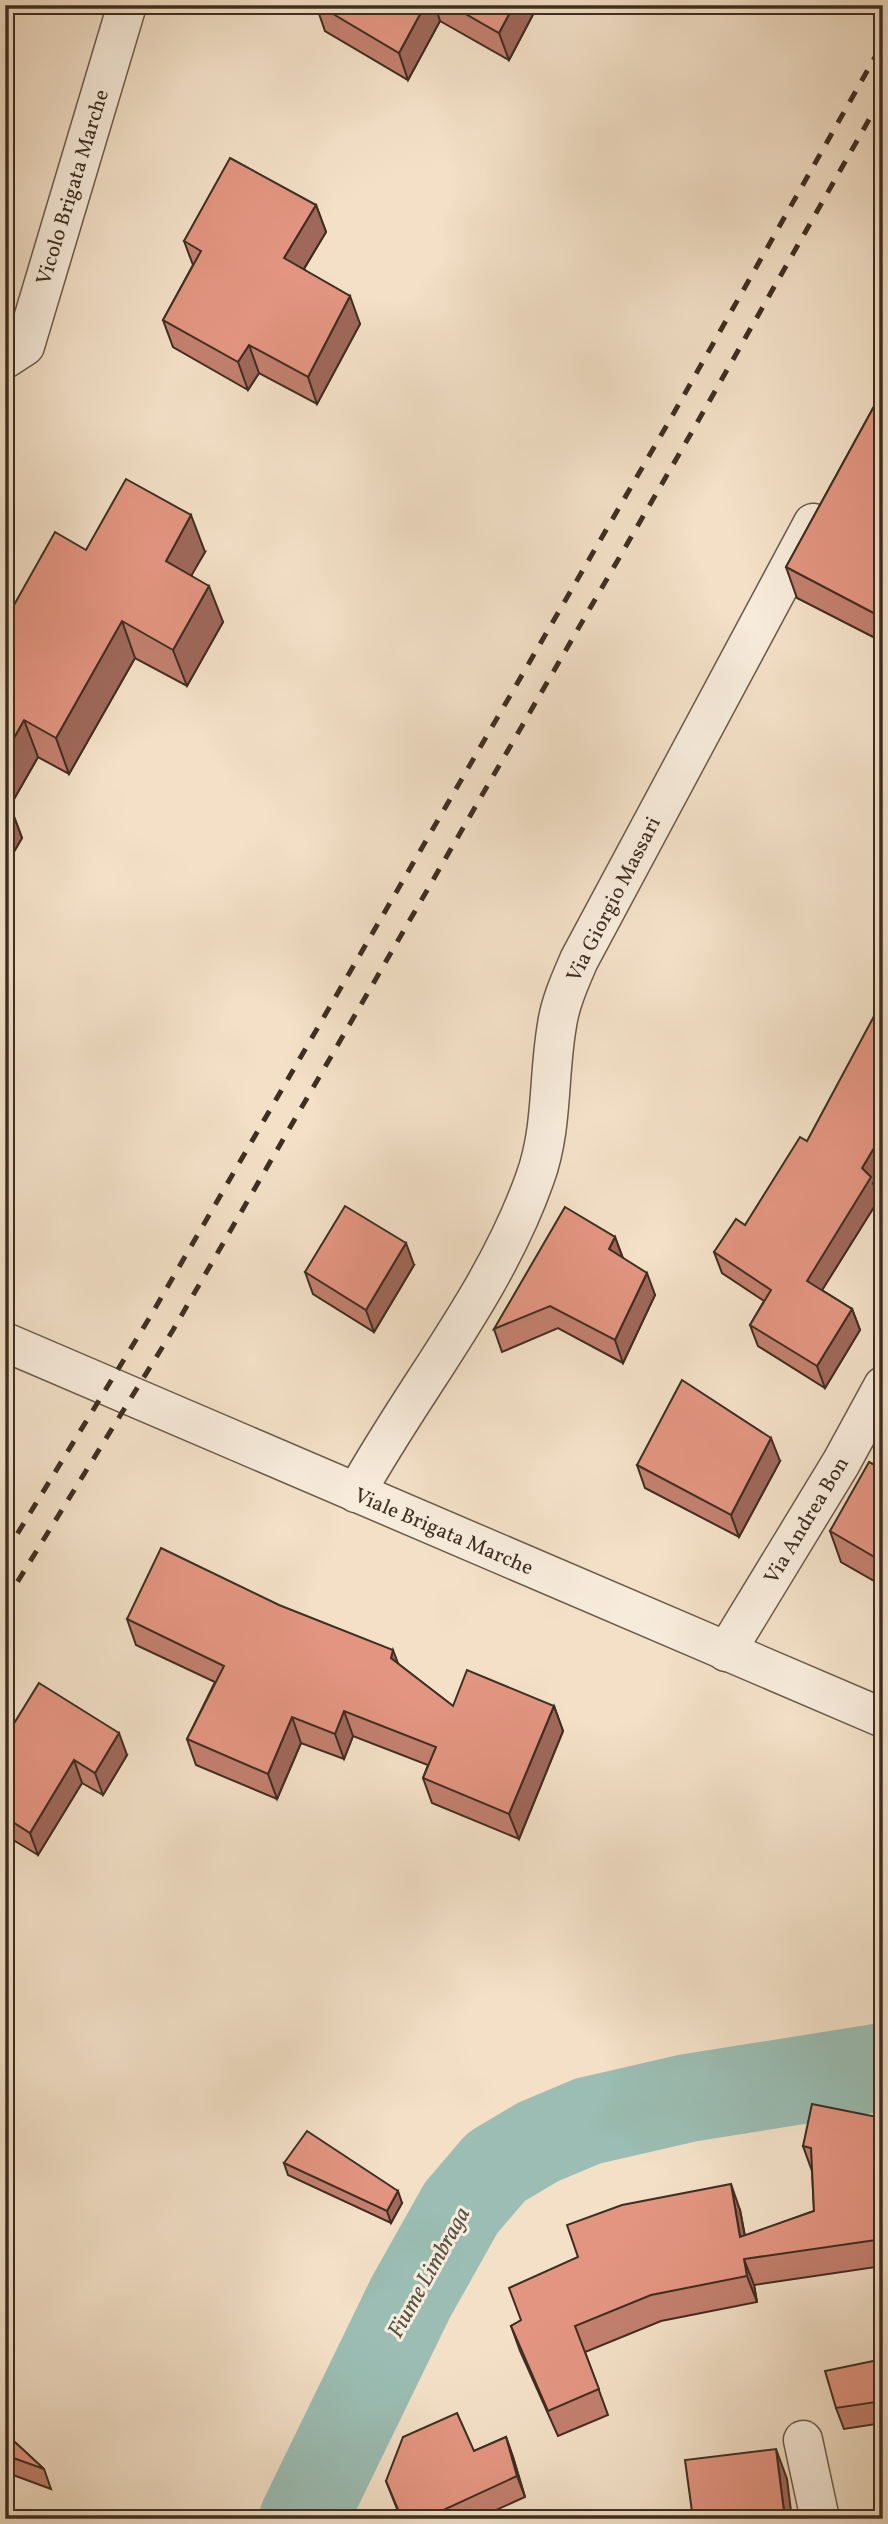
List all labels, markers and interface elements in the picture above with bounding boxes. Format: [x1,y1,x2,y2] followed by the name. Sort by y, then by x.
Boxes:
[30,86,117,289] street label: Vicolo Brigata Marche
[560,812,669,987] street label: Via Giorgio Massari
[758,1452,857,1590] street label: Via Andrea Bon
[349,1482,537,1583] street label: Viale Brigata Marche
[380,2201,479,2344] water label: Fiume Limbraga

